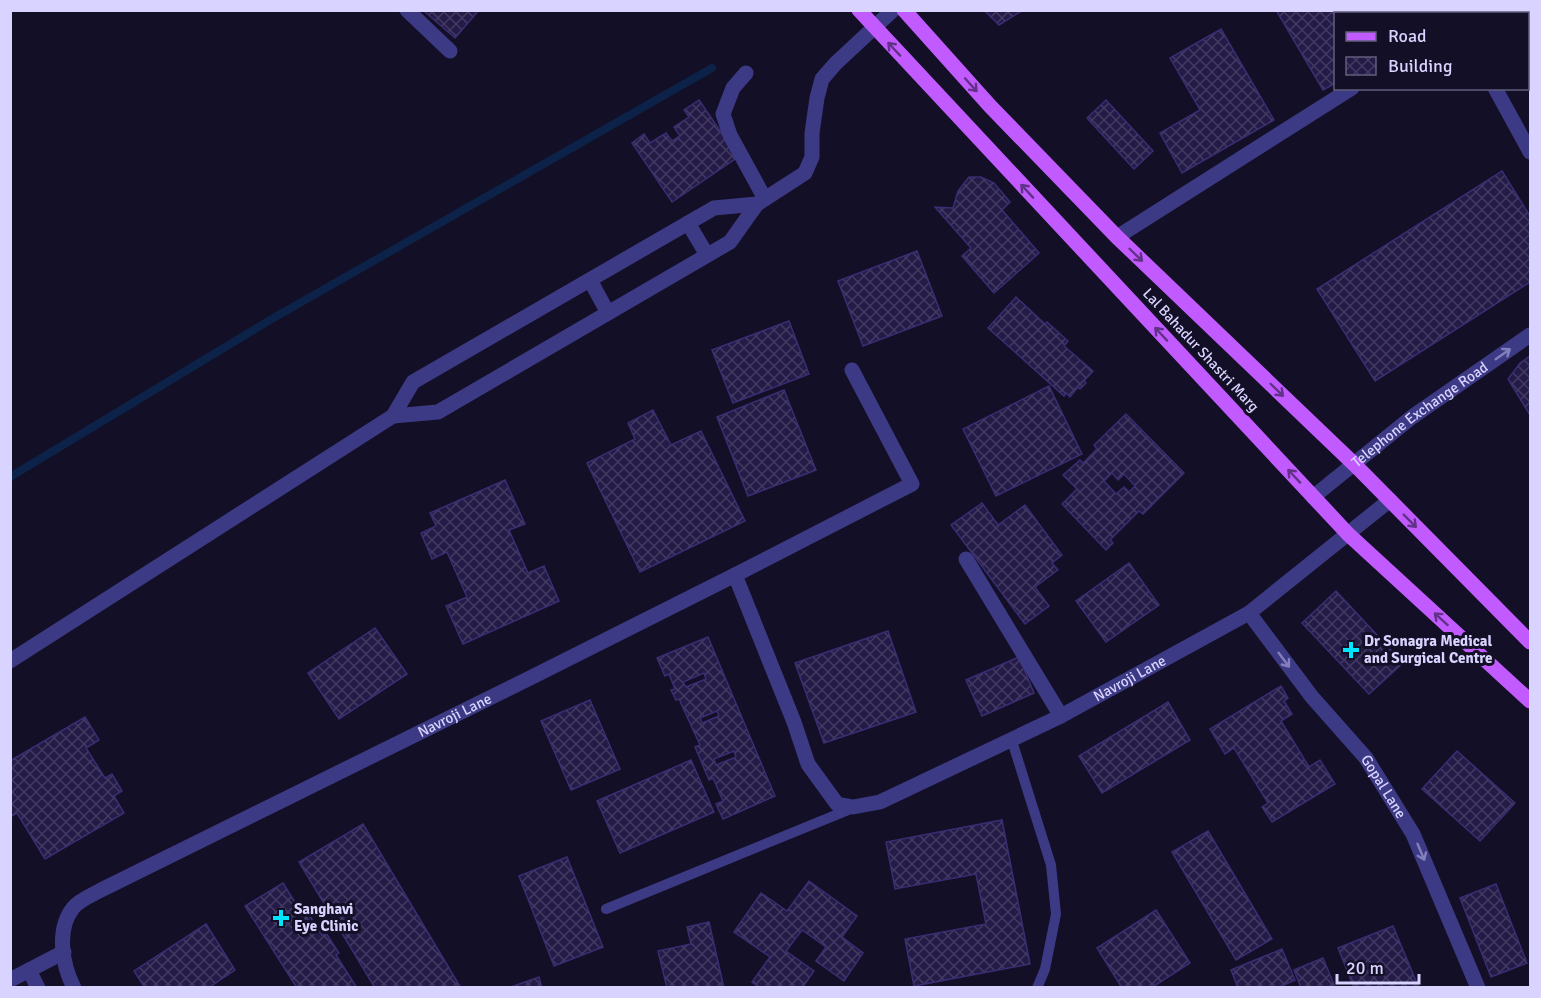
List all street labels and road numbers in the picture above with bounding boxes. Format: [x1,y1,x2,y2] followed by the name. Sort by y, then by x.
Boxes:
[1139,284,1263,416] street label: Lal Bahadur Shastri Marg
[1348,358,1491,471] street label: Telephone Exchange Road
[1090,651,1169,705] street label: Navroji Lane
[415,689,495,741] street label: Navroji Lane
[1357,751,1410,822] street label: Gopal Lane

